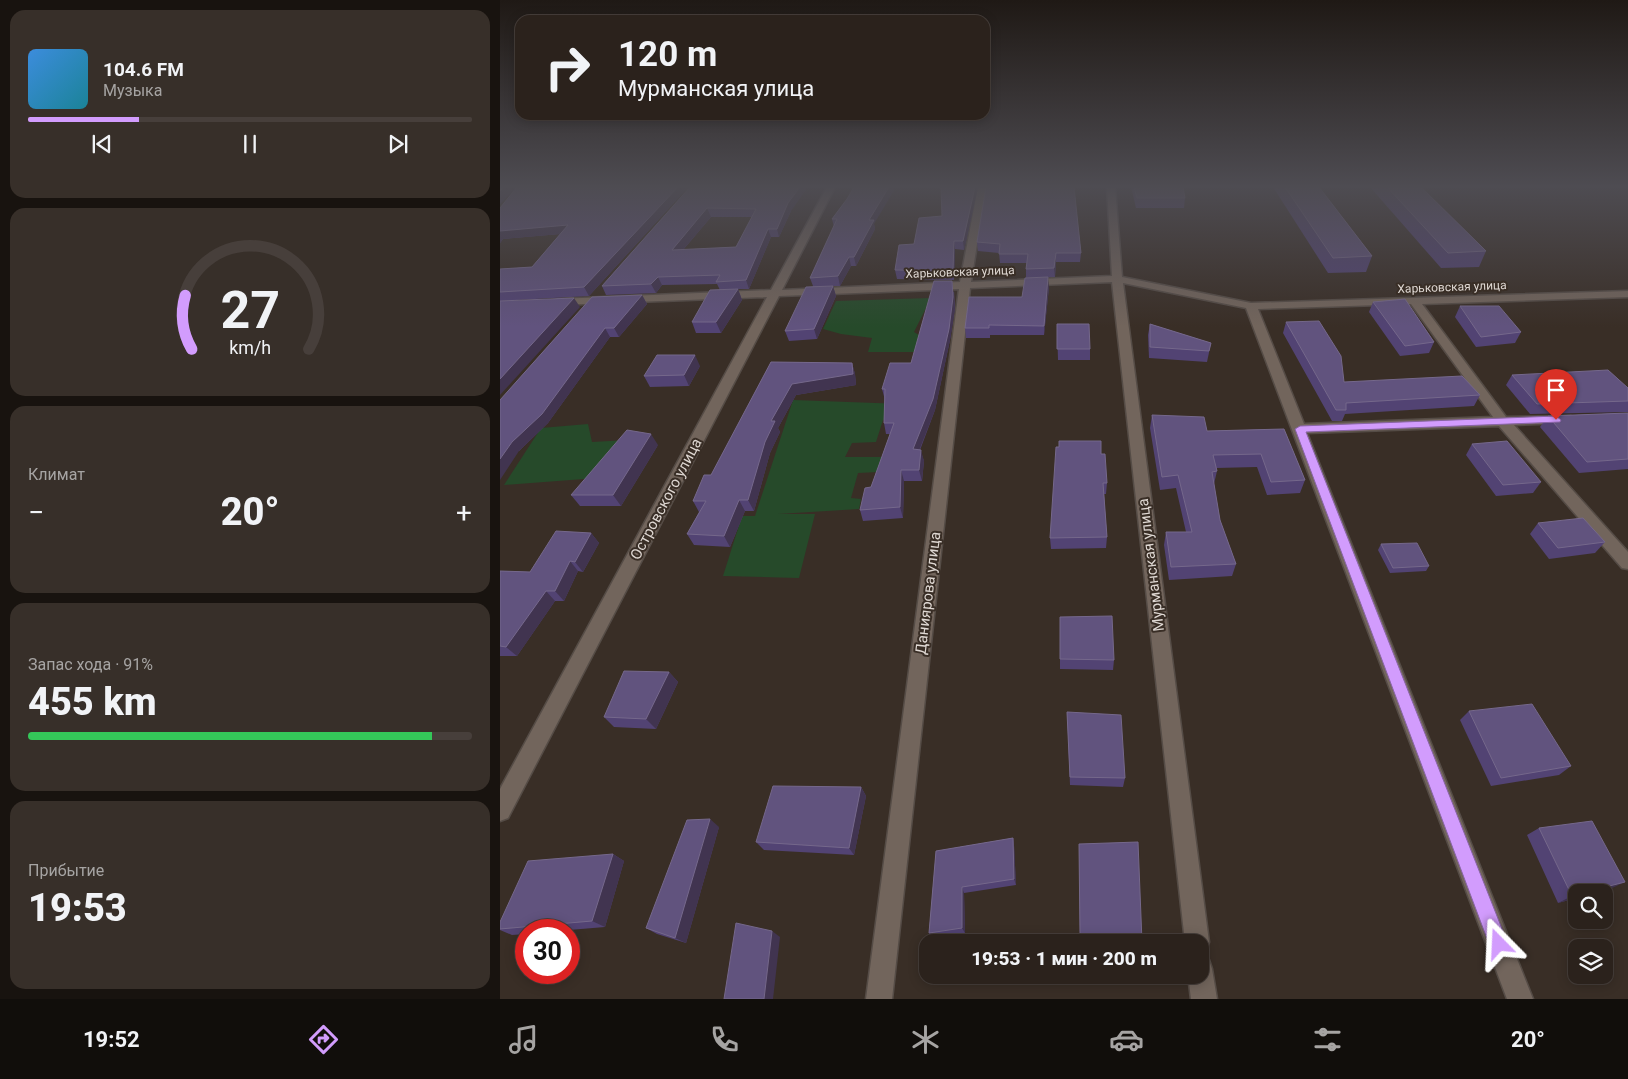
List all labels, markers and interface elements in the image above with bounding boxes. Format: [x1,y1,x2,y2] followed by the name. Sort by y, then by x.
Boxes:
[618,34,717,75] text: 120 m
[535,35,600,100] icon: right
[103,58,184,81] text: 104.6 FM
[618,76,814,101] text: Мурманская улица
[103,81,162,100] text: Музыка
[88,130,116,158] icon: previous
[236,130,264,158] icon: pause
[384,130,412,158] icon: next
[905,263,1015,281] street label: Харьковская улица
[1397,278,1507,296] street label: Харьковская улица
[220,280,280,341] text: 27
[229,337,271,358] text: km/h
[1535,369,1577,420] pin
[1542,376,1570,404] icon: arrive
[626,435,706,563] street label: Островского улица
[28,465,85,484] text: Климат
[221,490,279,534] text: 20°
[28,496,44,529] text: −
[456,496,472,529] text: +
[1134,497,1168,633] street label: Мурманская улица
[912,531,944,655] street label: Даниярова улица
[28,655,153,674] text: Запас хода · 91%
[28,680,157,724] text: 455 km
[28,861,104,880] text: Прибытие
[1568,884,1613,984] map controls
[1568,884,1613,929] button: search
[28,886,127,930] text: 19:53
[1472,917,1524,969] position arrow
[515,919,580,984] speed limit sign: 30
[1568,939,1613,984] button: layers
[971,947,1157,970] text: 19:53 · 1 мин · 200 m
[306,1022,341,1057] icon: directions
[506,1022,541,1057] icon: music
[707,1022,742,1057] icon: phone
[908,1022,943,1057] icon: climate
[1109,1022,1144,1057] icon: car
[1310,1022,1345,1057] icon: filters
[83,1027,140,1052] text: 19:52
[1511,1027,1545,1052] text: 20°

